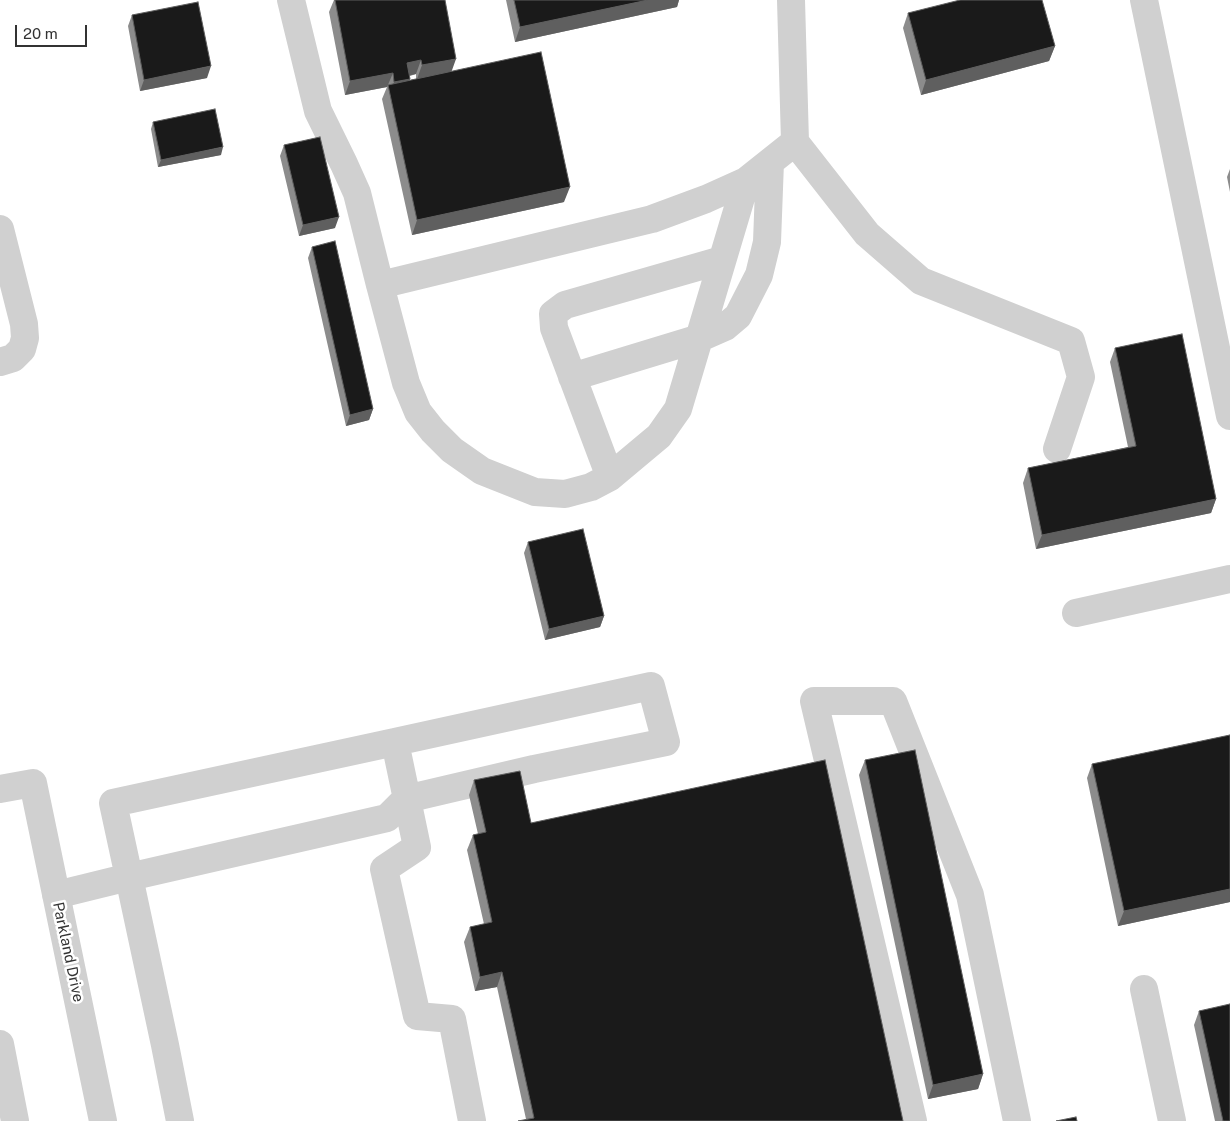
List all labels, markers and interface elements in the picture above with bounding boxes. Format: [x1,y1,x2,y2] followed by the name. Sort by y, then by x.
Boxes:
[18,15,90,47] scale bar
[23,25,58,42] text: 20 m
[49,900,87,1004] street label: Parkland Drive

